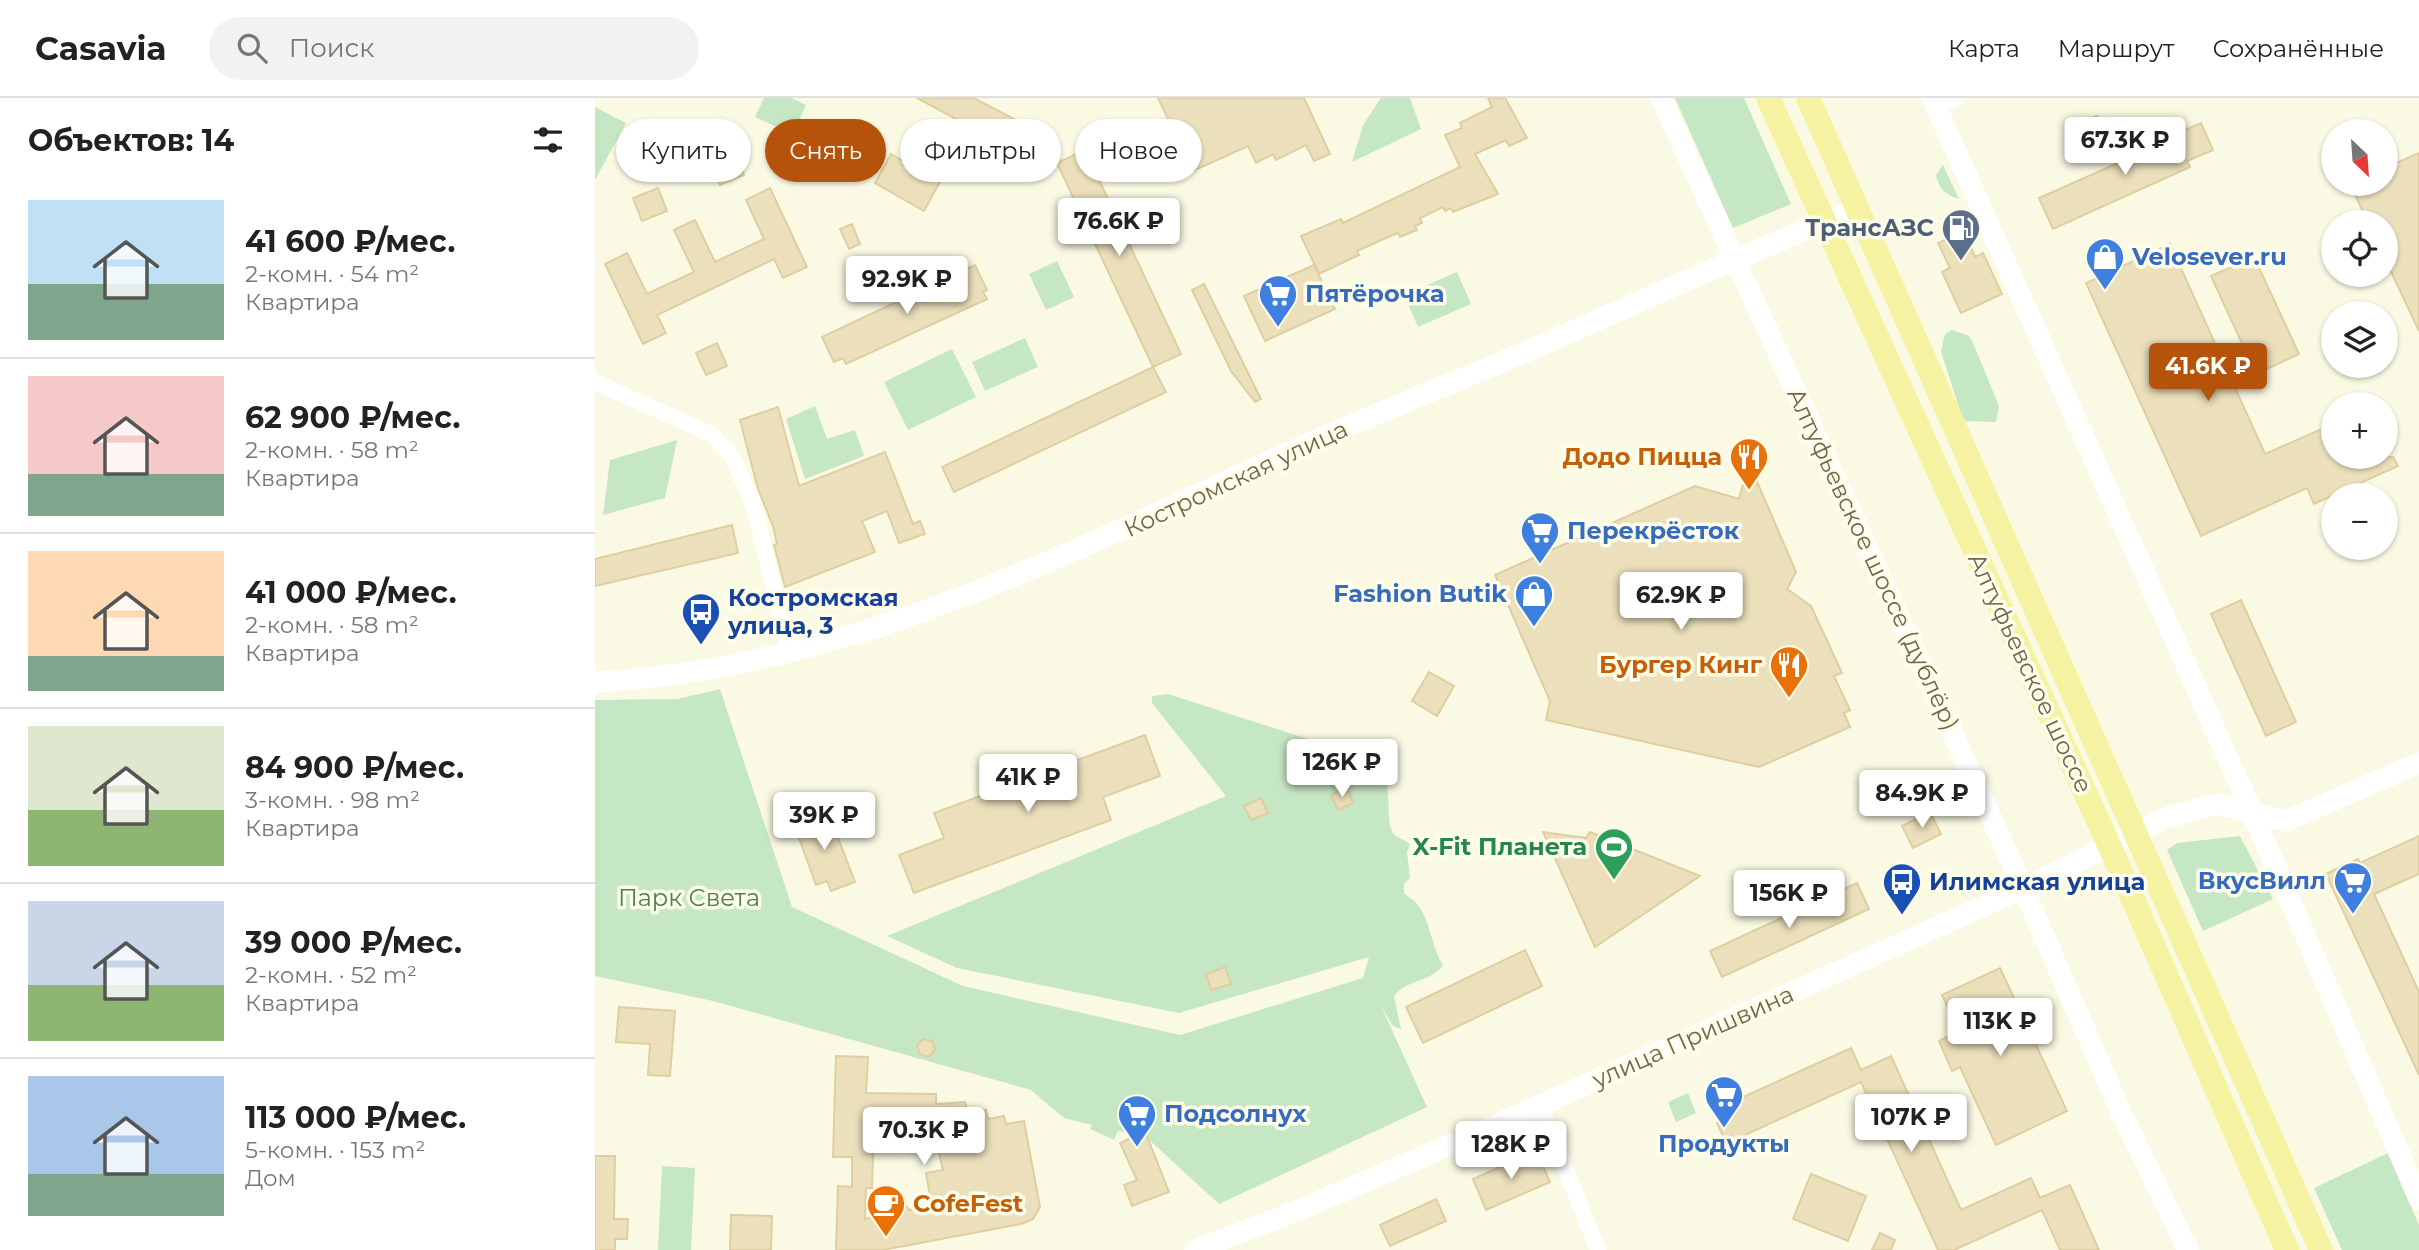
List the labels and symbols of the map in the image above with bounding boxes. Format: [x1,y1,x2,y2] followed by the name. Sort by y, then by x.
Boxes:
[2060,118,2190,177] pin: 67.3K ₽
[2321,119,2397,196] north arrow
[1054,198,1184,258] pin: 76.6K ₽
[1940,207,1982,262] fuel station icon: ТрансАЗС
[1805,213,1934,242] place label: ТрансАЗС
[2084,236,2126,291] shop icon: Velosever.ru
[2131,242,2287,271] place label: Velosever.ru
[842,256,972,316] pin: 92.9K ₽
[1257,273,1299,328] supermarket icon: Пятёрочка
[1305,279,1445,308] place label: Пятёрочка
[2143,344,2273,403] pin: 41.6K ₽
[1781,383,1966,735] street label: Алтуфьевское шоссе (дублёр)
[1119,414,1352,543] street label: Костромская улица
[1728,436,1770,491] restaurant icon: Додо Пицца
[1563,442,1722,471] place label: Додо Пицца
[1519,510,1561,565] supermarket icon: Перекрёсток
[1567,516,1740,545] place label: Перекрёсток
[1962,548,2099,797] street label: Алтуфьевское шоссе
[1513,573,1555,628] shop icon: Fashion Butik
[1616,573,1746,632] pin: 62.9K ₽
[1333,579,1507,608] place label: Fashion Butik
[727,583,898,640] place label: Костромская улица, 3
[680,591,722,646] bus stop icon: Костромская улица, 3
[1768,644,1810,699] restaurant icon: Бургер Кинг
[1599,650,1763,679] place label: Бургер Кинг
[1285,740,1399,799] pin: 126K ₽
[979,754,1077,814] pin: 41K ₽
[1857,770,1987,830] pin: 84.9K ₽
[775,792,873,852] pin: 39K ₽
[1593,826,1635,881] sports icon: X-Fit Планета
[1412,832,1587,861] place label: X-Fit Планета
[2332,860,2374,915] supermarket icon: ВкусВилл
[1881,861,1923,916] bus stop icon: Илимская улица
[2198,866,2326,895] place label: ВкусВилл
[1929,867,2145,896] place label: Илимская улица
[1732,870,1846,930] pin: 156K ₽
[618,883,760,912] park label: Парк Света
[1587,979,1798,1094] street label: улица Пришвина
[1943,998,2057,1058] pin: 113K ₽
[1703,1074,1745,1129] supermarket icon: Продукты
[1116,1093,1158,1148] supermarket icon: Подсолнух
[1854,1094,1968,1154] pin: 107K ₽
[1164,1099,1307,1128] place label: Подсолнух
[859,1108,989,1167] pin: 70.3K ₽
[1454,1122,1568,1181] pin: 128K ₽
[1658,1129,1790,1158] place label: Продукты
[865,1183,907,1238] cafe icon: CofeFest
[913,1189,1024,1218] place label: CofeFest

